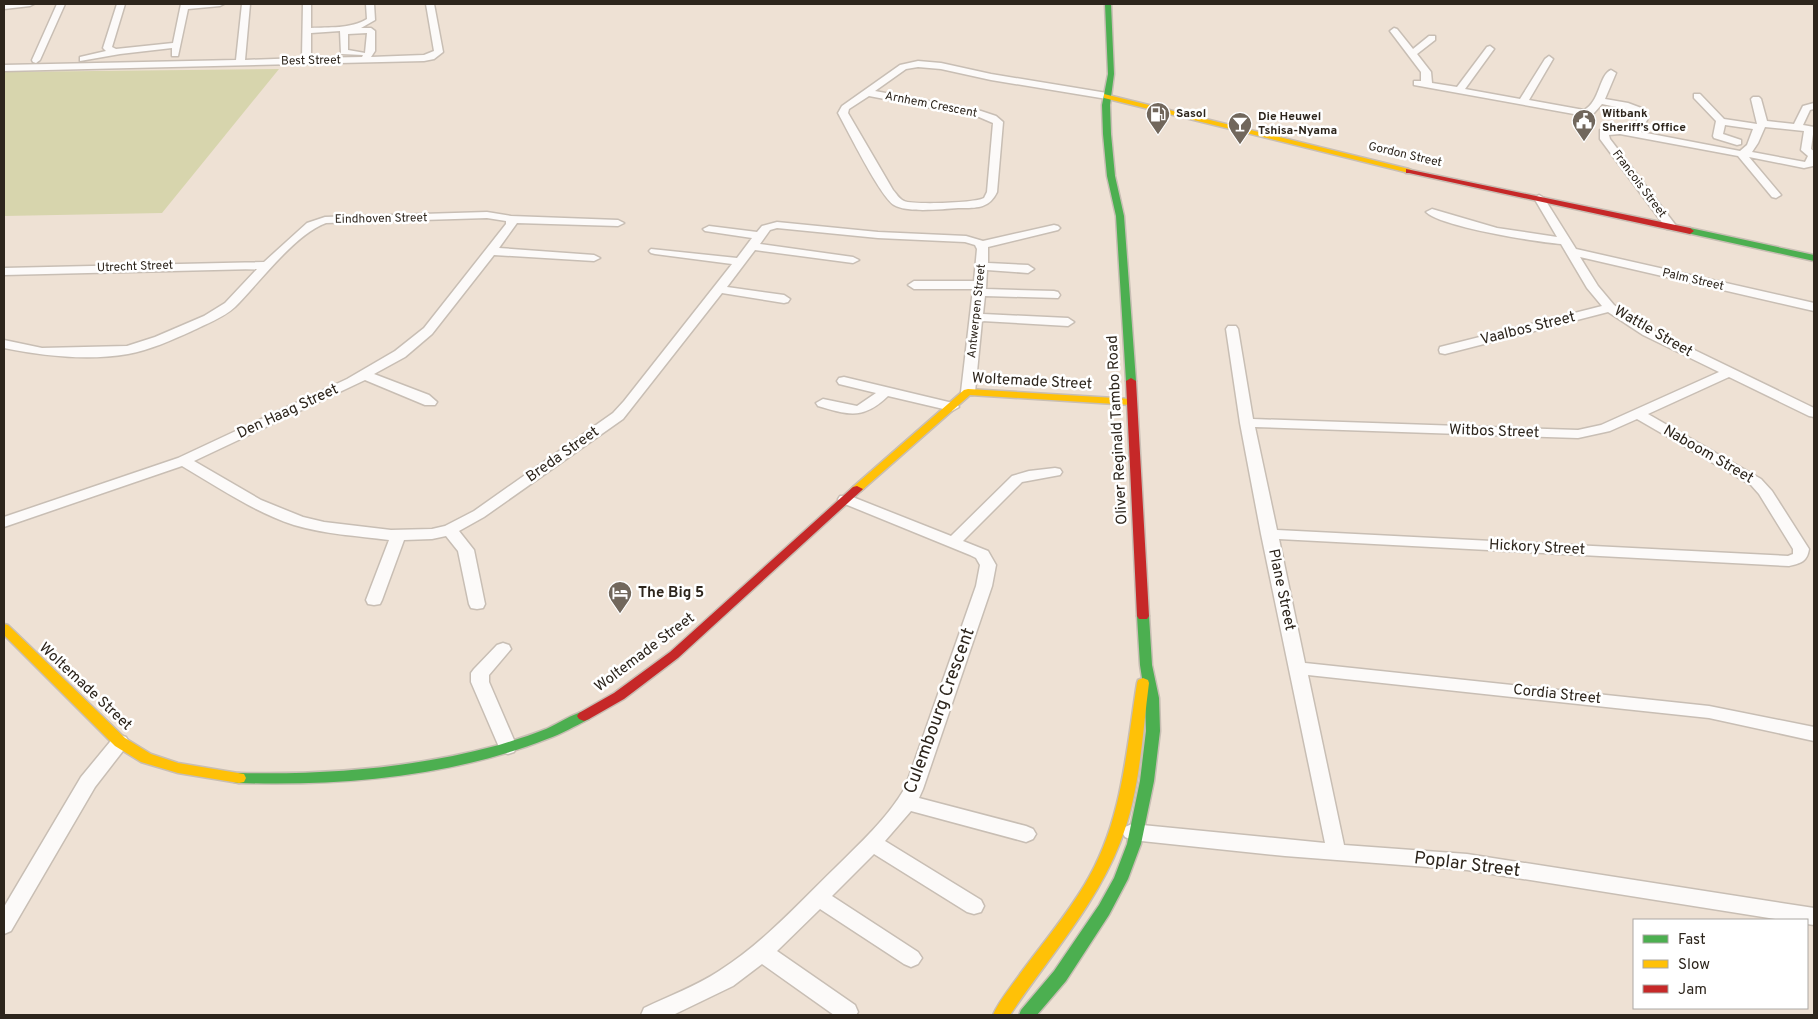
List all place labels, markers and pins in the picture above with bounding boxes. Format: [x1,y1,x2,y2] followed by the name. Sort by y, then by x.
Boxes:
[1145,101,1171,135] fuel station icon: Sasol
[1176,106,1206,122] place label: Sasol
[1602,106,1686,136] place label: Witbank Sheriff’s Office
[1571,108,1597,142] public building icon: Witbank Sheriff’s Office
[1258,109,1337,139] place label: Die Heuwel Tshisa-Nyama
[1227,111,1253,145] bar icon: Die Heuwel Tshisa-Nyama
[607,580,633,614] hotel icon: The Big 5
[638,584,704,603] place label: The Big 5

